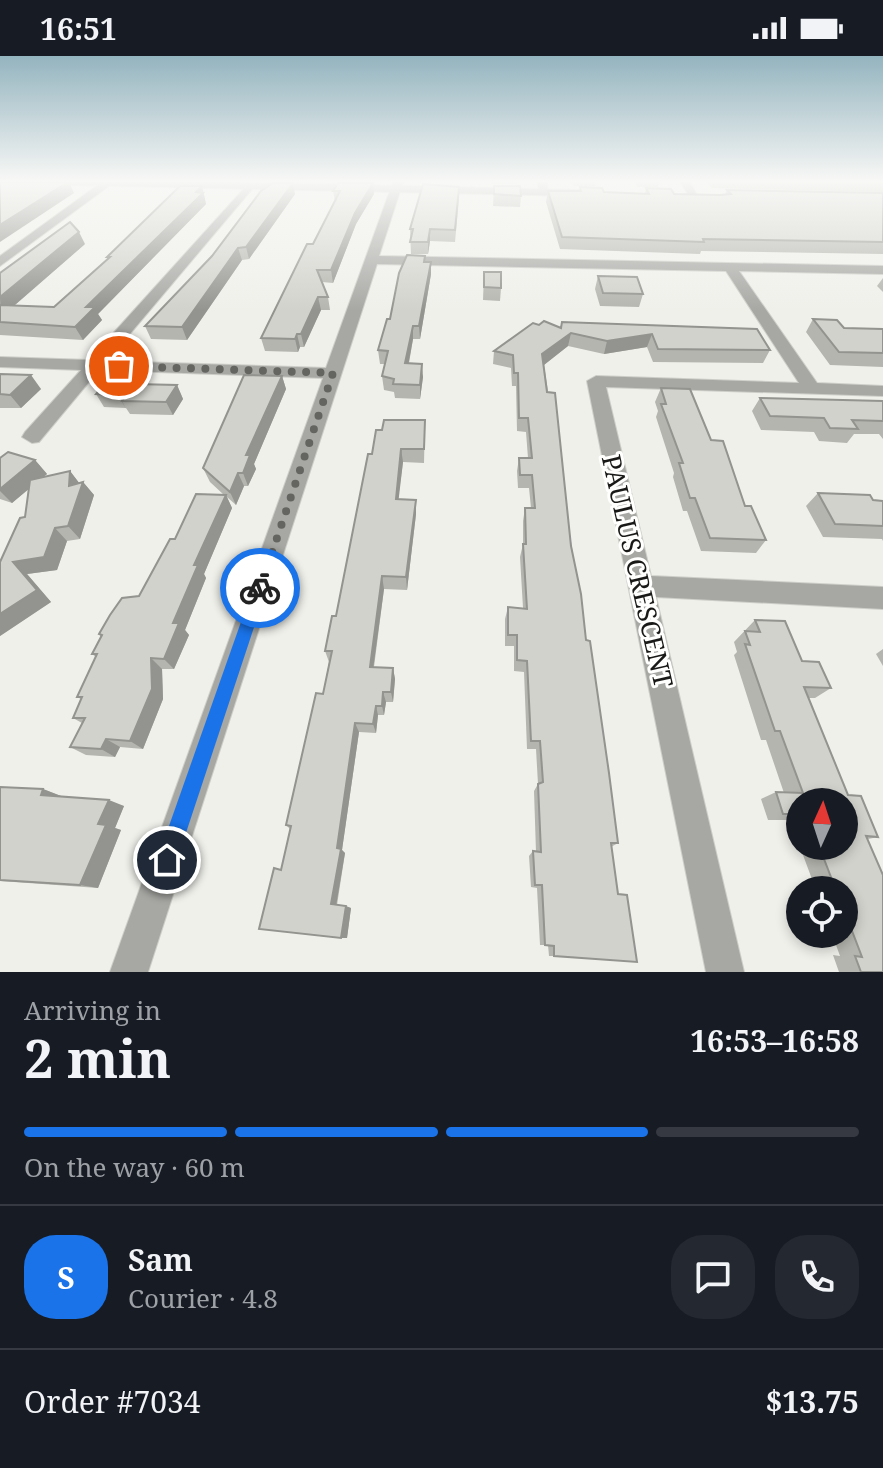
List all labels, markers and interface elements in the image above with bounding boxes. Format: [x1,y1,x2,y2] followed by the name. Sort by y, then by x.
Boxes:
[40,8,117,49] text: 16:51
[85,332,153,400] pin
[97,344,141,388] icon: bag
[594,451,682,691] street label: PAULUS CRESCENT
[220,548,300,628] courier
[238,566,282,610] icon: bike
[786,788,858,860] north arrow
[786,788,858,948] map controls
[133,826,201,894] pin
[145,838,189,882] icon: home
[786,876,858,948] button: locate
[24,992,161,1028] text: Arriving in
[690,1020,859,1061] text: 16:53–16:58
[24,1022,171,1093] text: 2 min
[24,1149,245,1185] text: On the way · 60 m
[671,1235,755,1319] button: chat
[775,1235,859,1319] button: phone
[128,1239,193,1280] text: Sam
[57,1257,75,1298] text: S
[128,1280,278,1316] text: Courier · 4.8
[24,1381,201,1422] text: Order #7034
[765,1381,859,1422] text: $13.75

